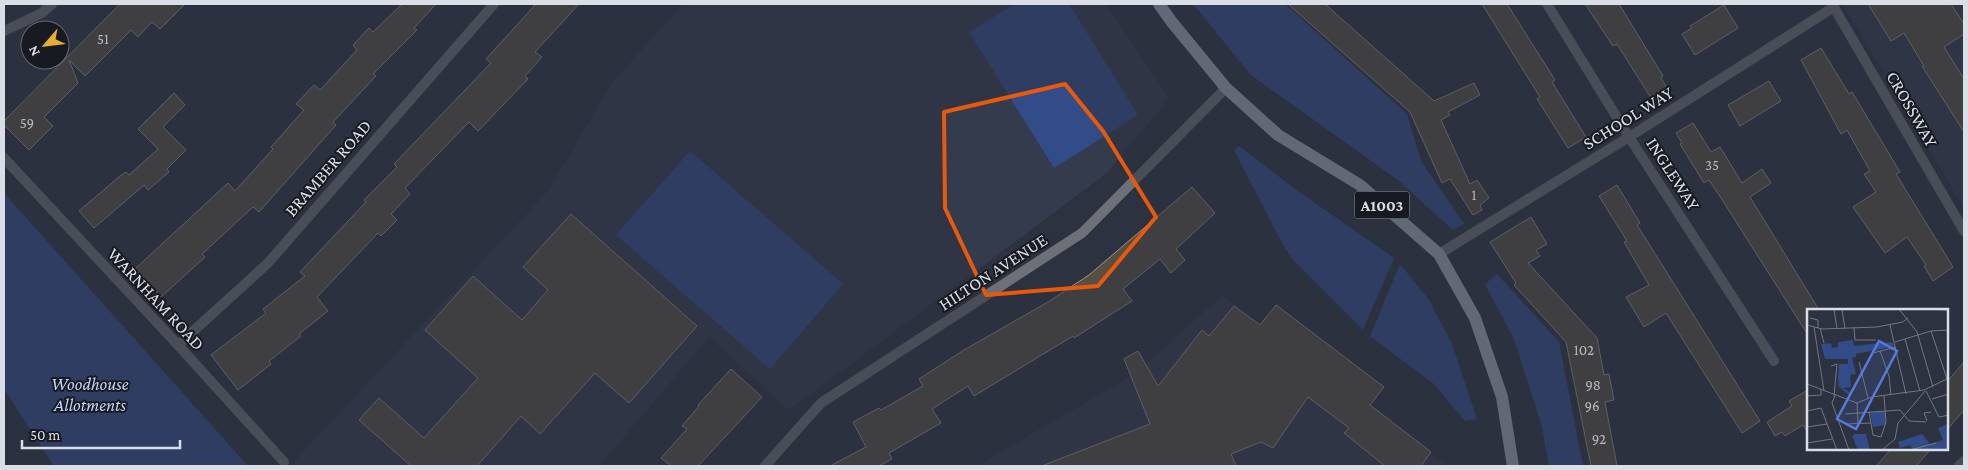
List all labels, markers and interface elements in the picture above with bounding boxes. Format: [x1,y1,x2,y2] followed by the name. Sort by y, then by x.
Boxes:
[20,20,70,70] north arrow
[97,31,109,47] house number: 51
[24,43,43,59] text: N
[1882,68,1942,151] street label: CROSSWAY
[1579,82,1677,154] street label: SCHOOL WAY
[20,115,34,131] house number: 59
[281,116,375,220] street label: BRAMBER ROAD
[1642,134,1704,214] street label: INGLEWAY
[1705,157,1719,173] house number: 35
[1472,187,1477,203] house number: 1
[1354,192,1410,218] road number: A1003
[935,229,1051,314] street label: HILTON AVENUE
[104,244,208,354] street label: WARNHAM ROAD
[1807,309,1948,450] inset map
[1574,342,1594,358] house number: 102
[51,374,129,415] park label: Woodhouse Allotments
[1585,377,1601,393] house number: 98
[1584,398,1600,414] house number: 96
[22,418,180,450] scale bar
[30,427,60,443] text: 50 m
[1592,431,1606,447] house number: 92

